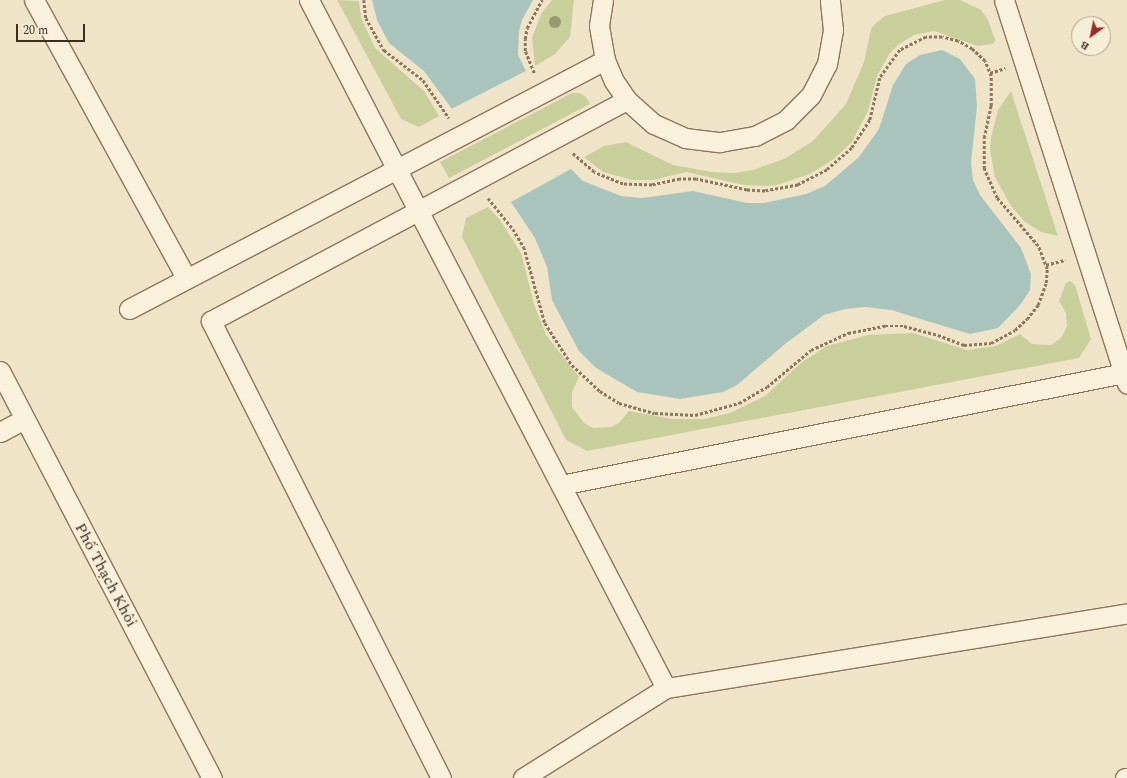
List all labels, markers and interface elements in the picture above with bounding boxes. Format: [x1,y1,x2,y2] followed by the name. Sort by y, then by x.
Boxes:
[18,16,87,42] scale bar
[1071,16,1111,56] north arrow
[23,21,48,40] text: 20 m
[1077,36,1093,55] text: B
[71,520,141,630] street label: Phố Thạch Khôi

